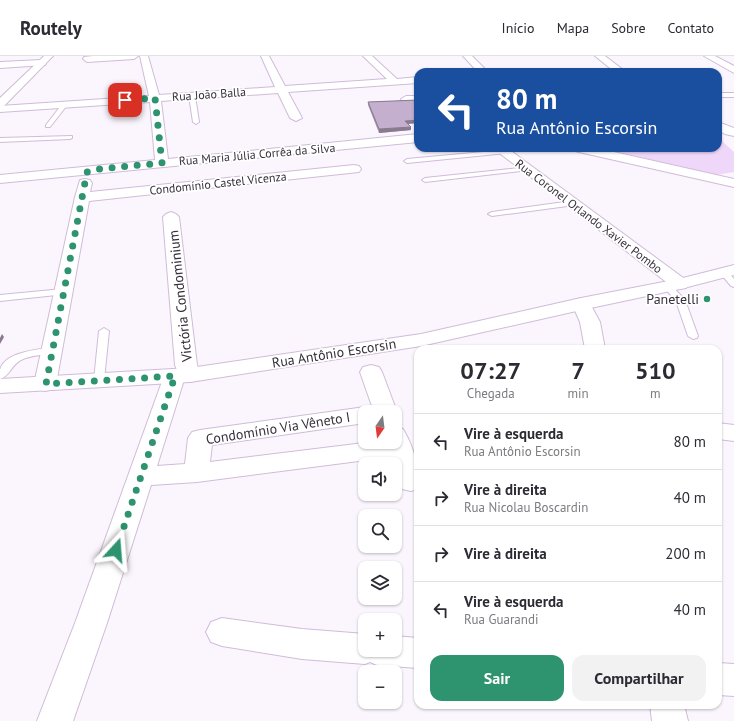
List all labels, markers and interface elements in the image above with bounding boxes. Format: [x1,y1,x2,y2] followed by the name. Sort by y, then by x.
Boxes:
[20,16,82,40] text: Routely
[502,19,535,37] text: Início
[557,19,589,37] text: Mapa
[611,19,646,37] text: Sobre
[668,19,714,37] text: Contato
[496,80,557,117] text: 80 m
[108,83,142,117] pin
[172,84,247,104] street label: Rua João Balla
[430,84,482,136] icon: left
[114,89,136,111] icon: arrive
[496,116,657,139] text: Rua Antônio Escorsin
[178,140,336,168] street label: Rua Maria Júlia Corrêa da Silva
[513,156,665,276] street label: Rua Coronel Orlando Xavier Pombo
[149,168,287,198] street label: Condomínio Castel Vicenza
[164,229,196,364] street label: Victória Condominium
[646,290,699,308] place label: Panetelli
[702,294,712,304] marker: Panetelli
[271,334,397,372] street label: Rua Antônio Escorsin
[460,355,521,386] text: 07:27
[571,355,585,386] text: 7
[635,355,676,386] text: 510
[467,385,515,402] text: Chegada
[567,385,589,402] text: min
[650,385,661,402] text: m
[358,405,402,449] north arrow
[358,405,402,709] map controls
[205,408,351,448] street label: Condomínio Via Vêneto I
[464,424,563,443] text: Vire à esquerda
[430,431,452,453] icon: left
[673,432,706,451] text: 80 m
[464,443,581,460] text: Rua Antônio Escorsin
[358,457,402,501] button: sound
[464,480,547,499] text: Vire à direita
[430,487,452,509] icon: right
[673,488,706,507] text: 40 m
[464,499,588,516] text: Rua Nicolau Boscardin
[358,509,402,553] button: search
[95,529,137,571] position arrow
[430,543,452,565] icon: right
[464,544,547,563] text: Vire à direita
[665,544,706,563] text: 200 m
[358,561,402,605] button: layers
[464,592,563,611] text: Vire à esquerda
[430,599,452,621] icon: left
[673,600,706,619] text: 40 m
[464,611,538,628] text: Rua Guarandi
[358,613,402,657] button: +
[430,655,564,701] button: Sair
[572,655,706,701] button: Compartilhar
[358,665,402,709] button: −

